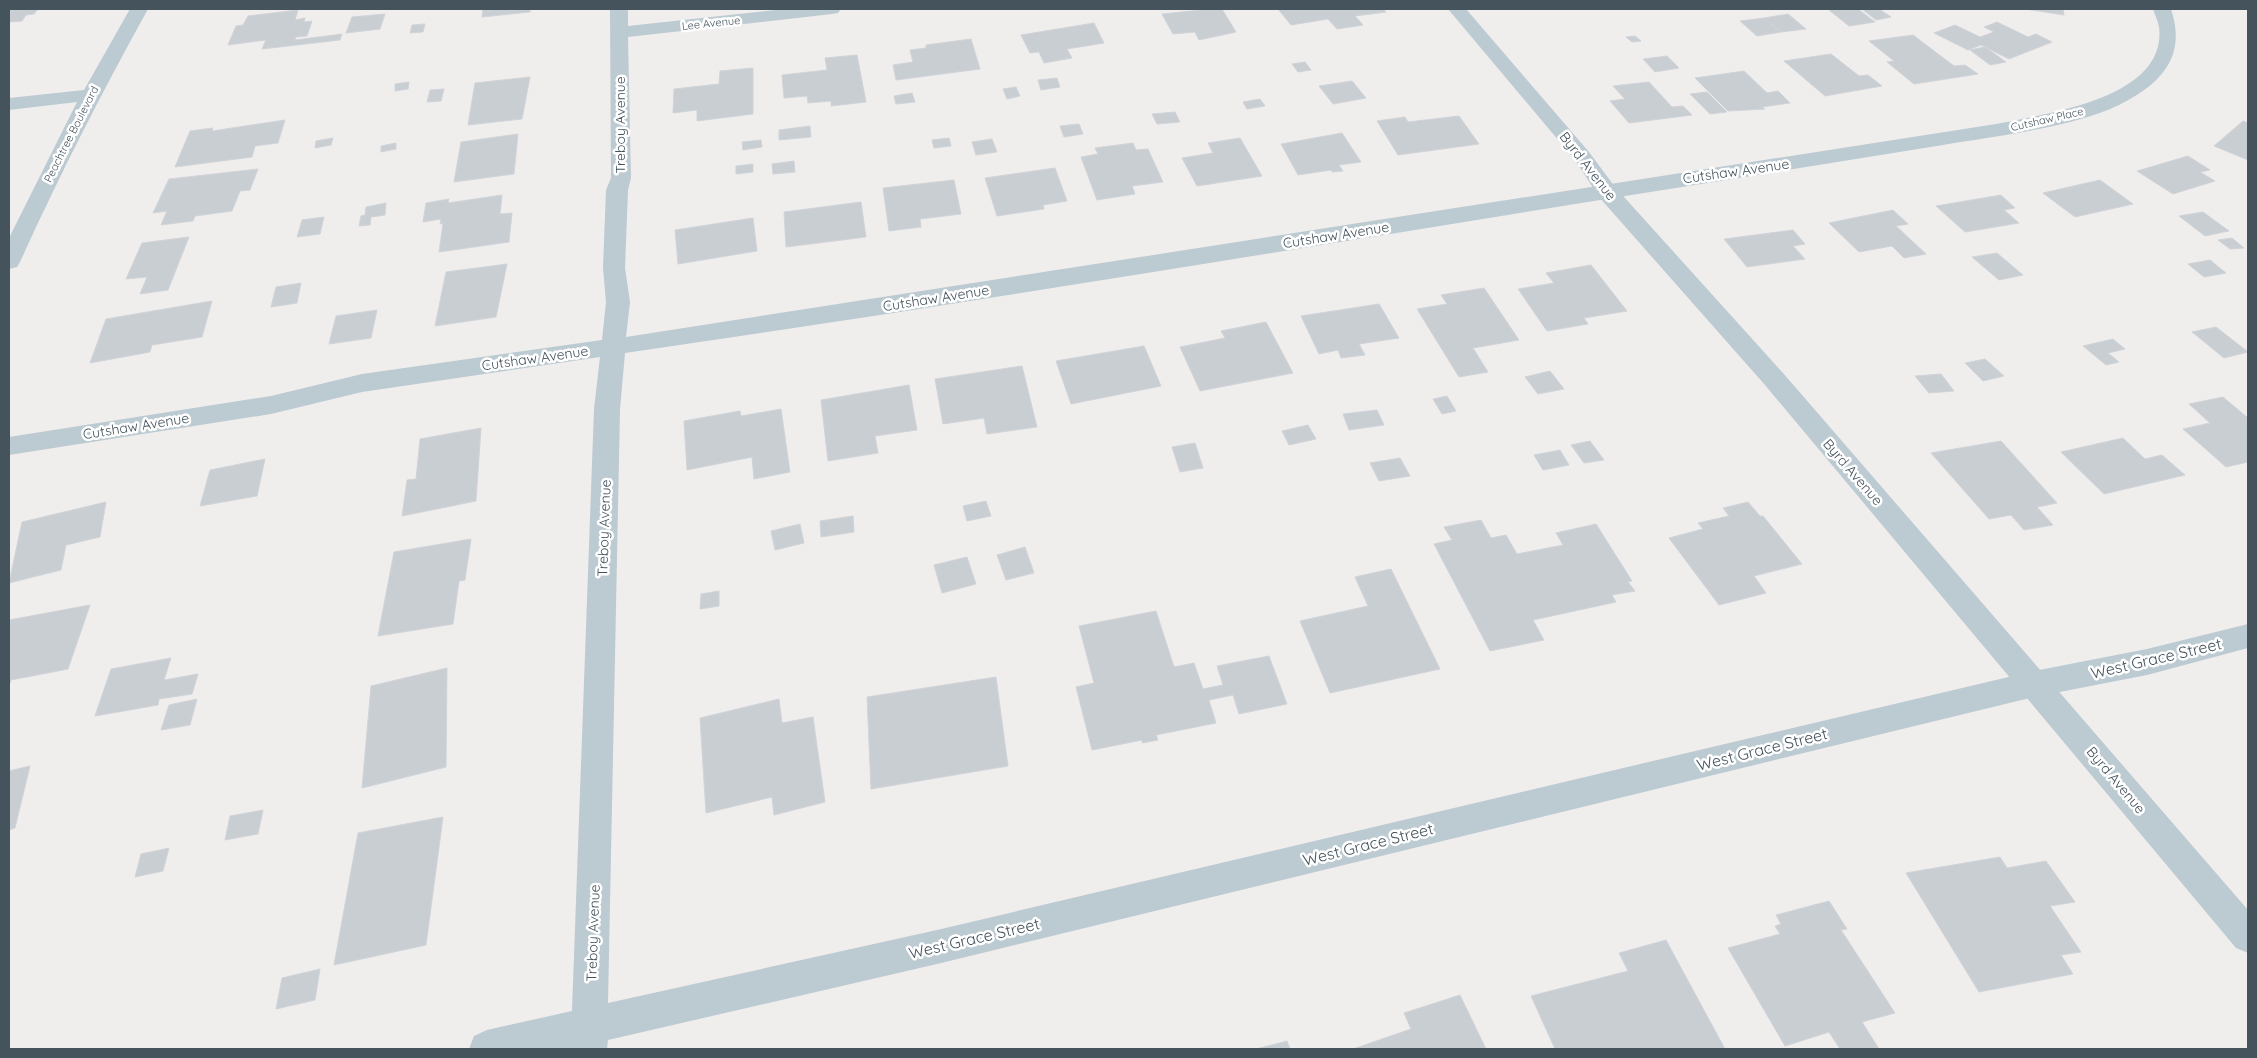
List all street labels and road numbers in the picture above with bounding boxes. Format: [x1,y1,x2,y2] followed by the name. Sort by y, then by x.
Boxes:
[681,13,741,33] street label: Lee Avenue
[611,76,629,174] street label: Treboy Avenue
[41,83,101,185] street label: Peachtree Boulevard
[2009,104,2085,134] street label: Cutshaw Place
[1556,128,1620,204] street label: Byrd Avenue
[1682,155,1790,187] street label: Cutshaw Avenue
[1282,218,1390,252] street label: Cutshaw Avenue
[882,281,990,315] street label: Cutshaw Avenue
[481,342,589,374] street label: Cutshaw Avenue
[82,409,190,443] street label: Cutshaw Avenue
[1819,435,1887,509] street label: Byrd Avenue
[593,479,615,577] street label: Treboy Avenue
[2089,633,2223,683] street label: West Grace Street
[1695,723,1829,775] street label: West Grace Street
[2083,743,2149,817] street label: Byrd Avenue
[1301,818,1435,870] street label: West Grace Street
[582,884,604,982] street label: Treboy Avenue
[907,913,1041,963] street label: West Grace Street

